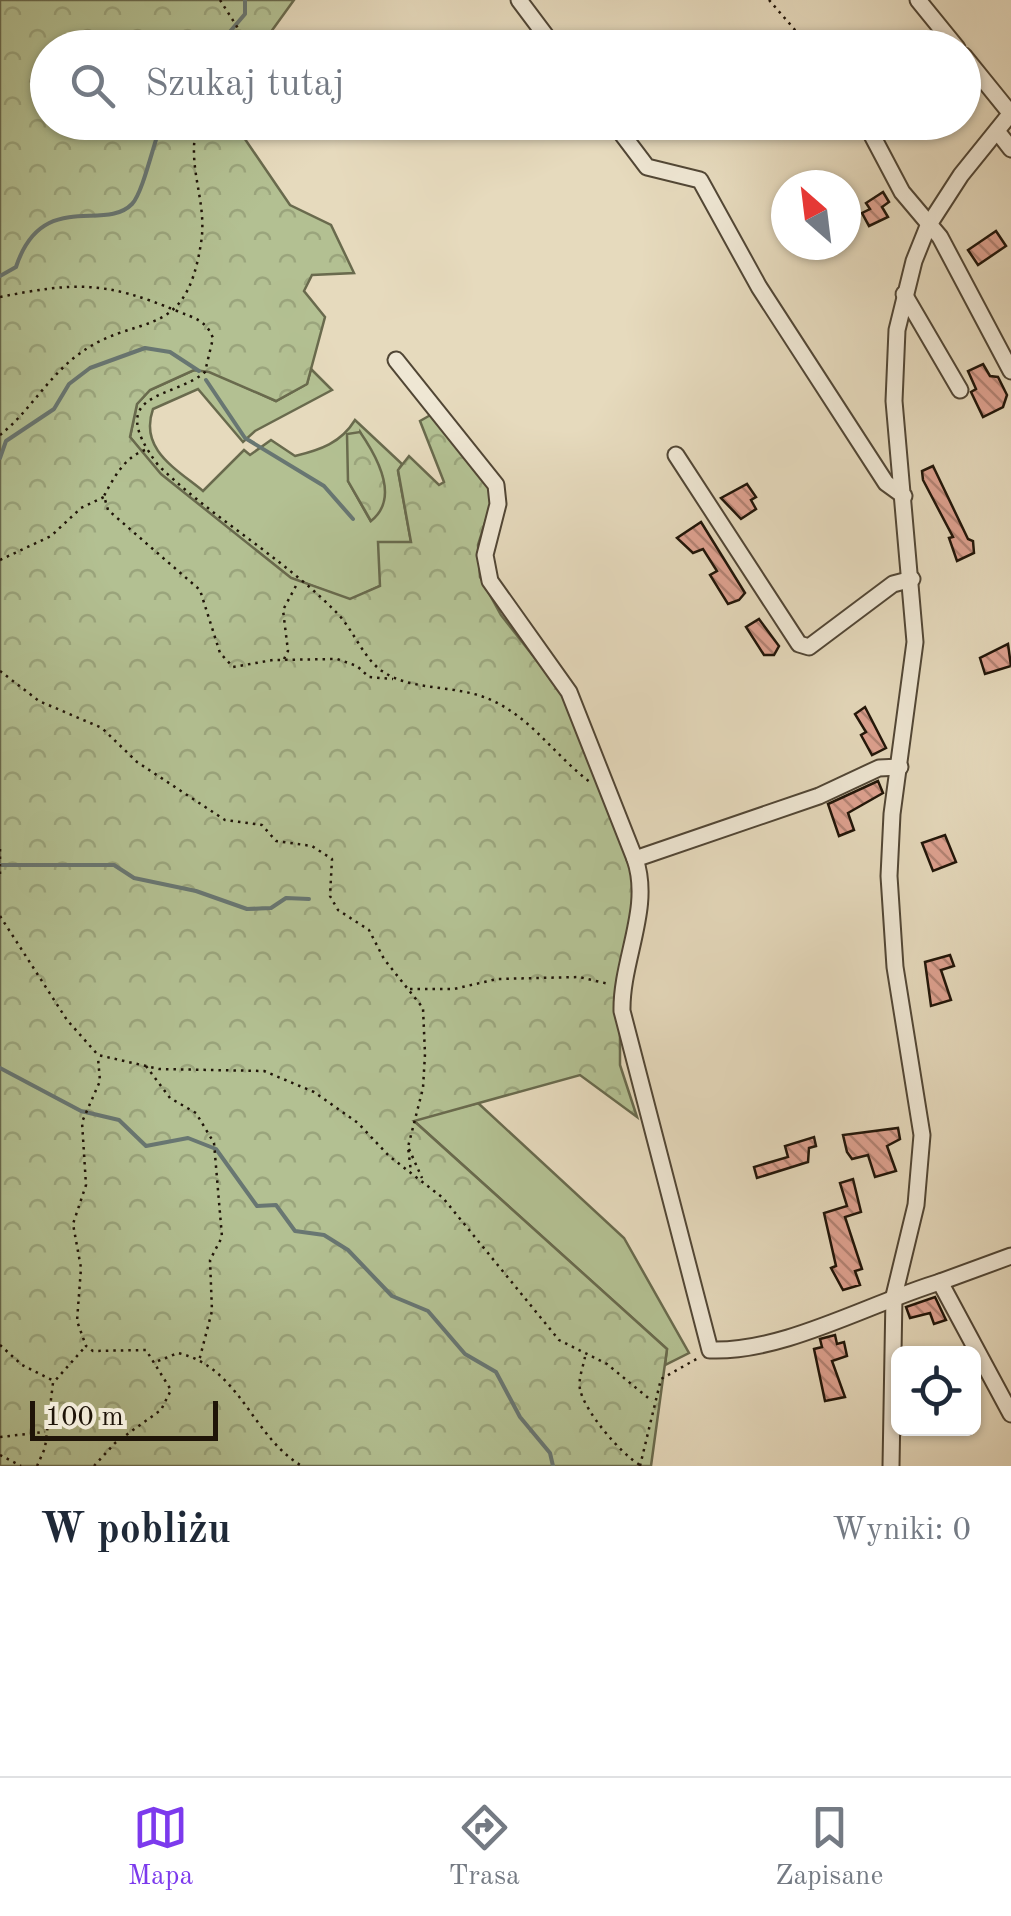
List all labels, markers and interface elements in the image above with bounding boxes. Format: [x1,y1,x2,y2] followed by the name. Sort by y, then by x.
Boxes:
[30,30,981,140] search box
[65,58,120,113] icon: search
[145,66,345,104] text: Szukaj tutaj
[771,170,861,260] north arrow
[891,1346,981,1436] map controls
[891,1346,981,1436] button: locate
[30,1396,218,1440] scale bar
[45,1404,124,1432] text: 100 m
[40,1510,231,1552] text: W pobliżu
[832,1515,971,1547] text: Wyniki: 0
[128,1800,193,1895] tab: Mapa
[449,1800,520,1895] tab: Trasa
[775,1800,883,1895] tab: Zapisane

